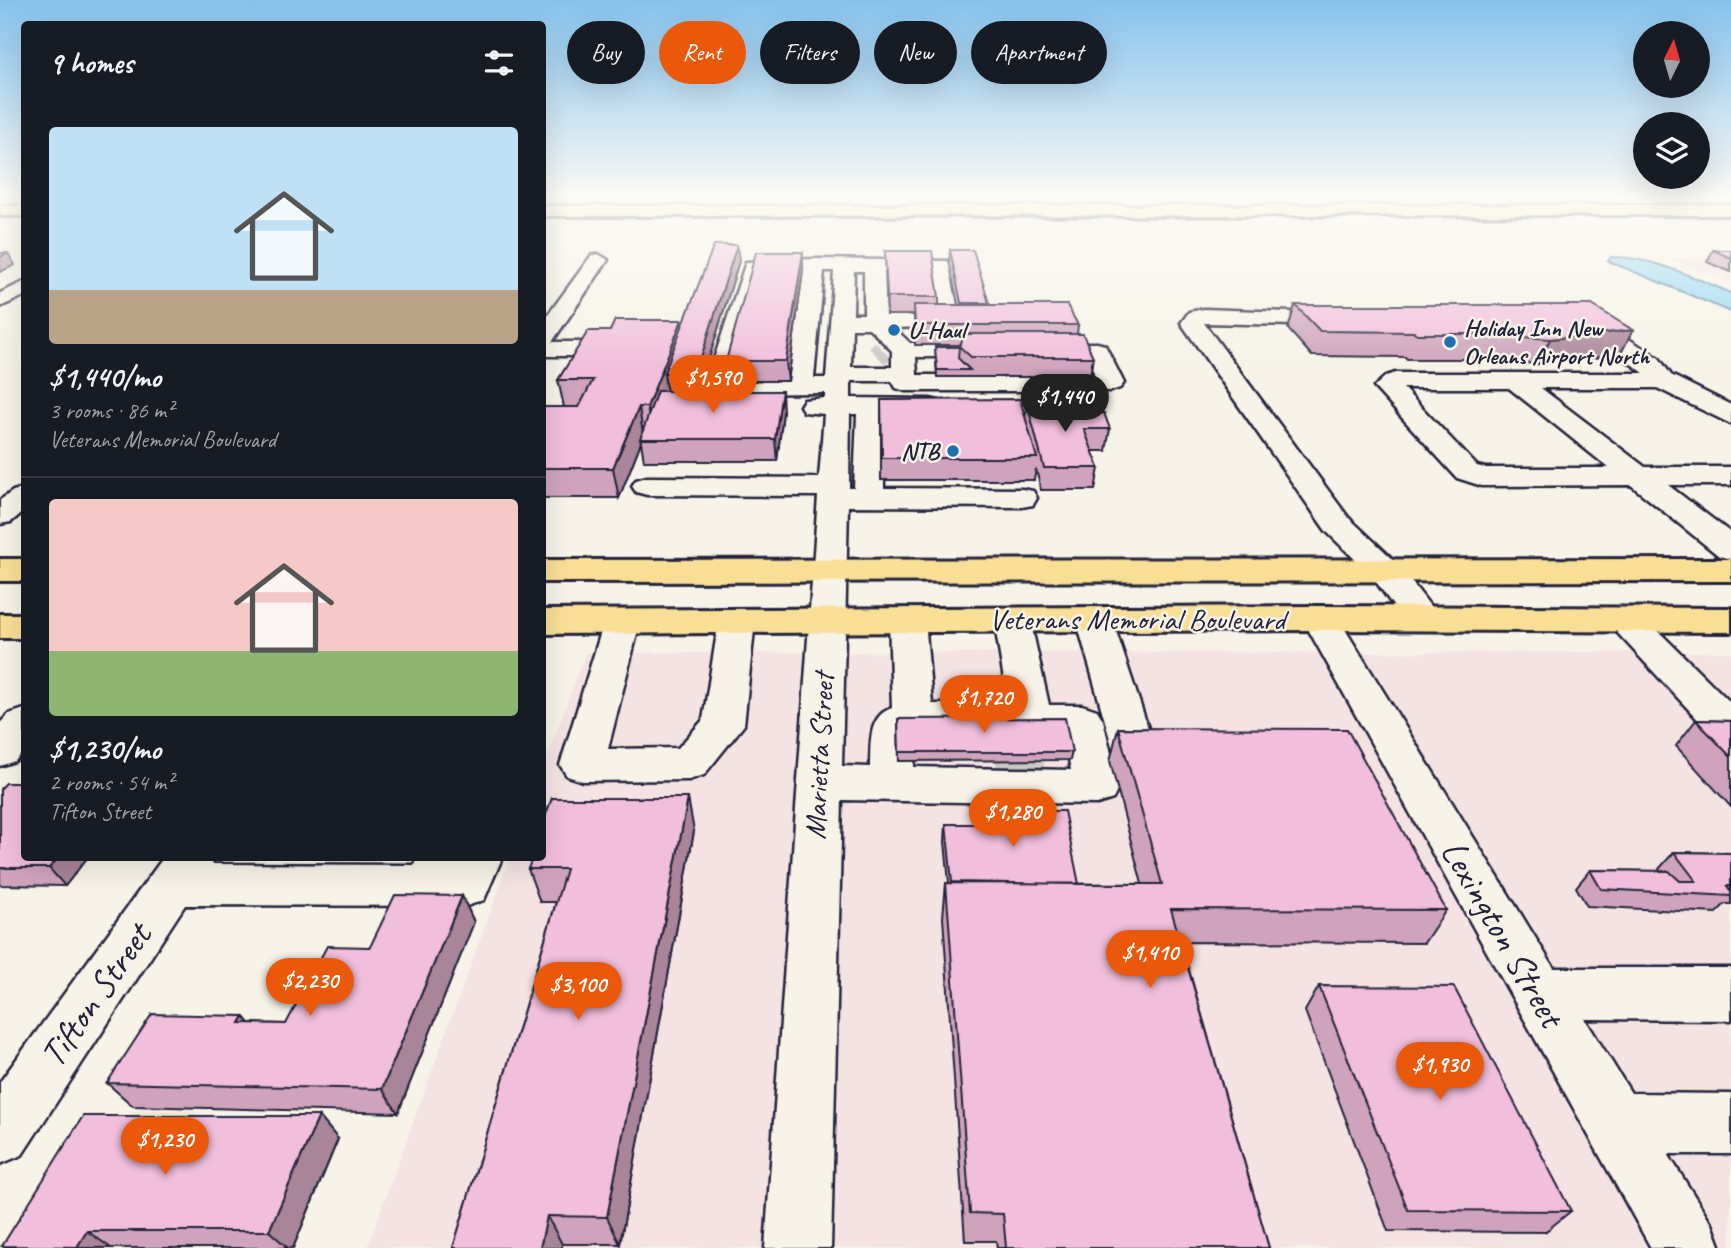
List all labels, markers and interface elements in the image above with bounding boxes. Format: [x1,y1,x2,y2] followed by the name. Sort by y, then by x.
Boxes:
[567,21,645,84] chip: Buy
[659,21,746,84] chip: Rent
[760,21,860,84] chip: Filters
[874,21,957,84] chip: New
[971,21,1107,84] chip: Apartment
[1633,21,1710,98] north arrow
[1633,21,1710,189] map controls
[49,44,133,82] text: 9 homes
[480,44,518,82] icon: filters
[1633,112,1710,189] button: layers
[221,173,347,299] icon: home
[1464,313,1650,371] place label: Holiday Inn New Orleans Airport North
[908,315,970,345] place label: U-Haul
[886,322,902,338] marker: U-Haul
[1442,334,1458,350] marker: Holiday Inn New Orleans Airport North
[656,356,770,415] pin: $1,590
[49,358,161,396] text: $1,440/mo
[685,363,741,392] text: $1,590
[1008,374,1122,434] pin: $1,440
[1037,382,1093,411] text: $1,440
[49,396,173,425] text: 3 rooms · 86 m²
[49,425,276,454] text: Veterans Memorial Boulevard
[901,436,941,466] place label: NTB
[945,443,961,459] marker: NTB
[221,545,347,671] icon: home
[989,600,1289,638] street label: Veterans Memorial Boulevard
[796,668,843,840] street label: Marietta Street
[927,676,1041,735] pin: $1,720
[956,683,1012,712] text: $1,720
[49,730,161,768] text: $1,230/mo
[49,768,173,797] text: 2 rooms · 54 m²
[956,790,1070,849] pin: $1,280
[49,797,151,826] text: Tifton Street
[985,797,1041,826] text: $1,280
[1431,831,1577,1038] street label: Lexington Street
[29,911,163,1076] street label: Tifton Street
[1093,930,1207,990] pin: $1,410
[1122,938,1178,967] text: $1,410
[253,958,367,1018] pin: $2,230
[521,962,635,1022] pin: $3,100
[282,966,338,995] text: $2,230
[550,970,606,999] text: $3,100
[1383,1042,1497,1102] pin: $1,930
[1412,1050,1468,1079] text: $1,930
[108,1118,222,1177] pin: $1,230
[137,1125,193,1154] text: $1,230

